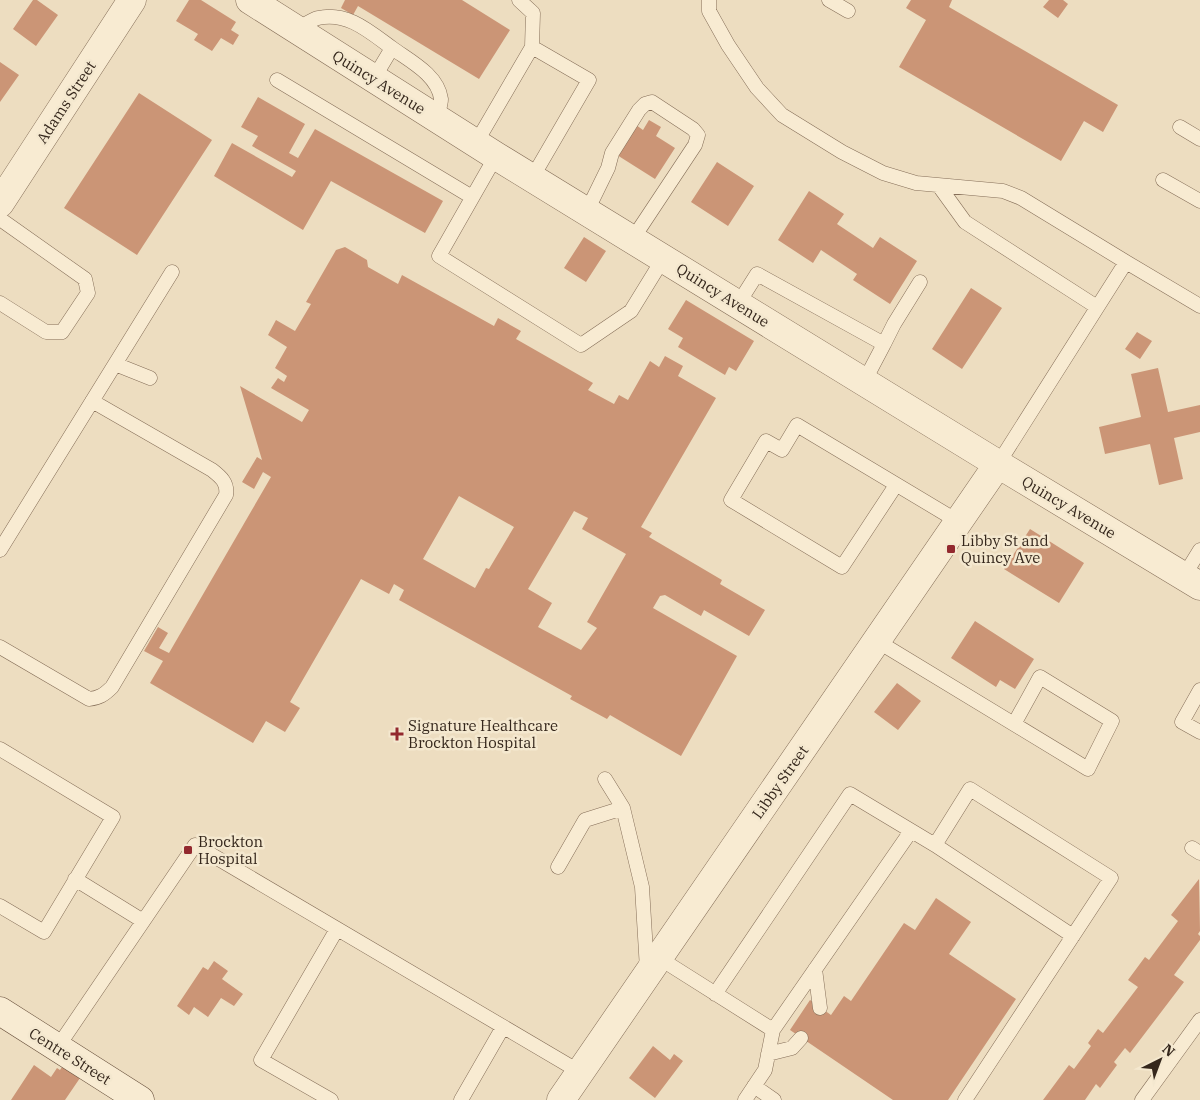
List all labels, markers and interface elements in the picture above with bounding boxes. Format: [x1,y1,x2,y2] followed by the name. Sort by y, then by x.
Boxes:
[329,46,429,118] street label: Quincy Avenue
[32,57,100,147] street label: Adams Street
[673,259,773,331] street label: Quincy Avenue
[1019,471,1119,543] street label: Quincy Avenue
[961,531,1049,567] place label: Libby St and Quincy Ave
[945,543,957,555] marker: Libby St and Quincy Ave
[408,716,558,752] place label: Signature Healthcare Brockton Hospital
[390,727,404,741] marker: Signature Healthcare Brockton Hospital
[748,742,812,822] street label: Libby Street
[198,832,263,868] place label: Brockton Hospital
[182,844,194,856] marker: Brockton Hospital
[26,1023,114,1089] street label: Centre Street
[1135,1035,1185,1085] north arrow
[1159,1040,1179,1061] text: N

